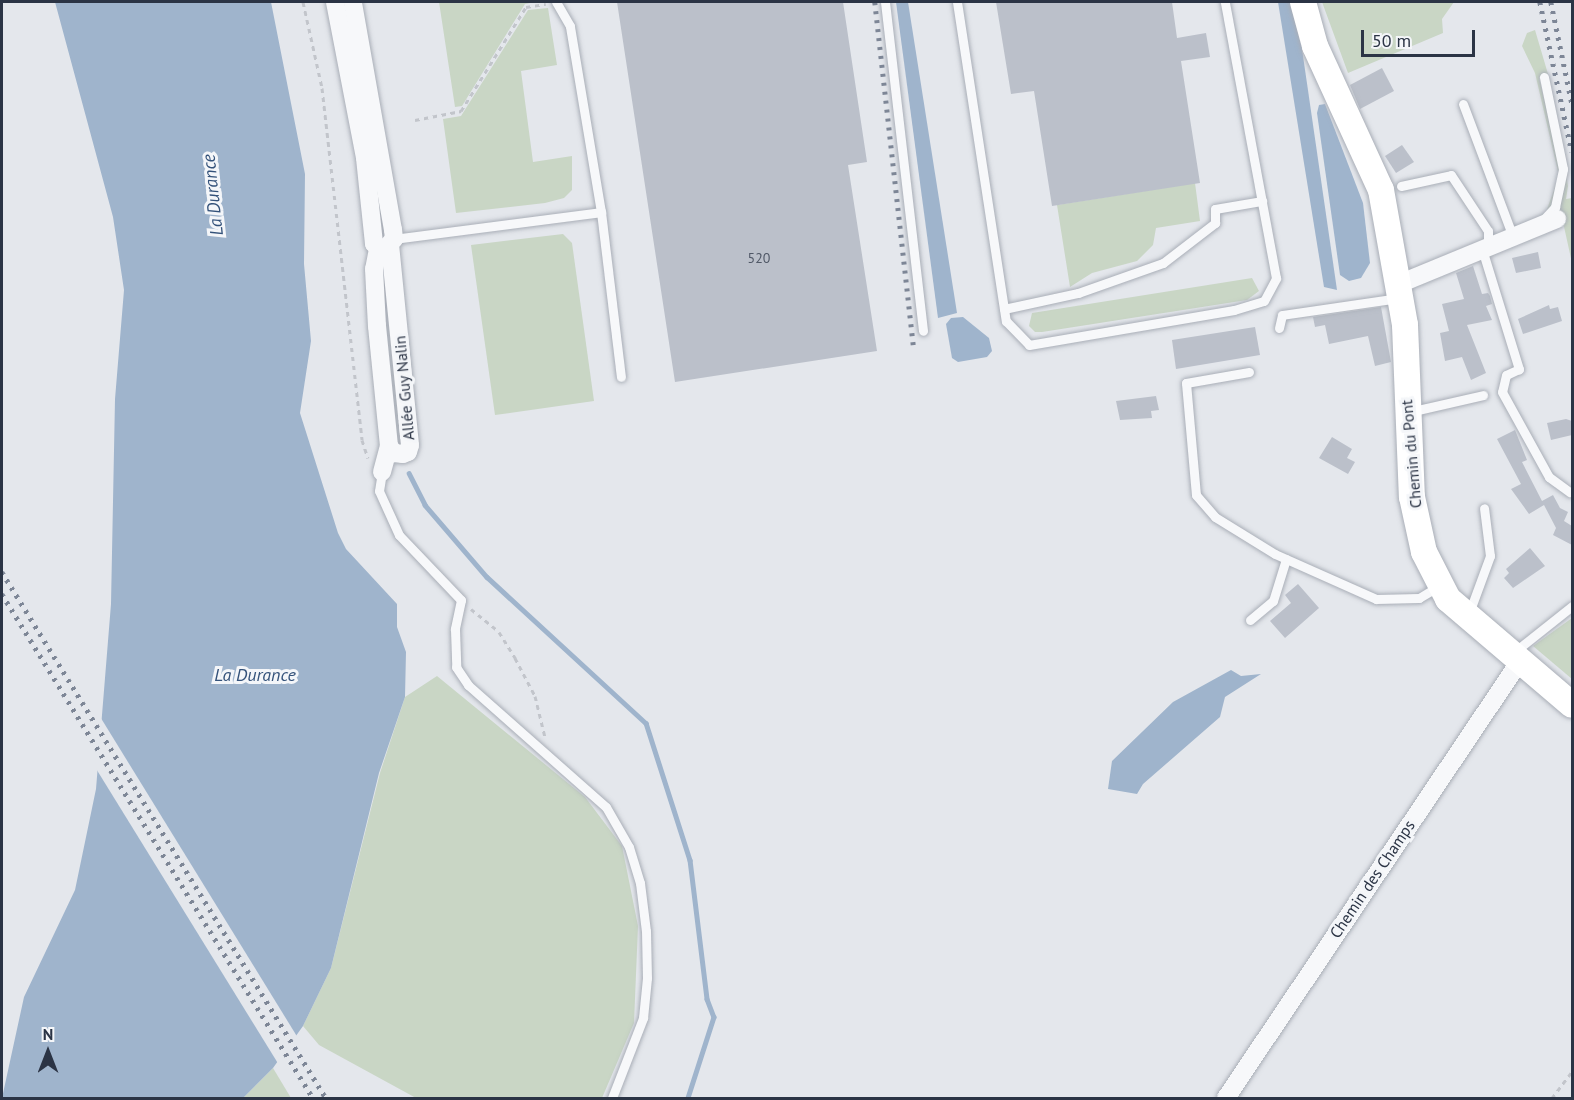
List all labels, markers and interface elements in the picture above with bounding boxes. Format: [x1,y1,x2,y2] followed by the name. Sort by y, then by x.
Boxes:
[1364,18,1478,56] scale bar
[1372,29,1411,52] text: 50 m
[198,153,228,237] water label: La Durance
[748,250,770,266] house number: 520
[390,335,418,441] street label: Allée Guy Nalin
[1397,399,1425,509] street label: Chemin du Pont
[214,664,296,686] water label: La Durance
[1325,816,1419,942] street label: Chemin des Champs
[18,1022,78,1082] north arrow
[43,1024,53,1044] text: N

